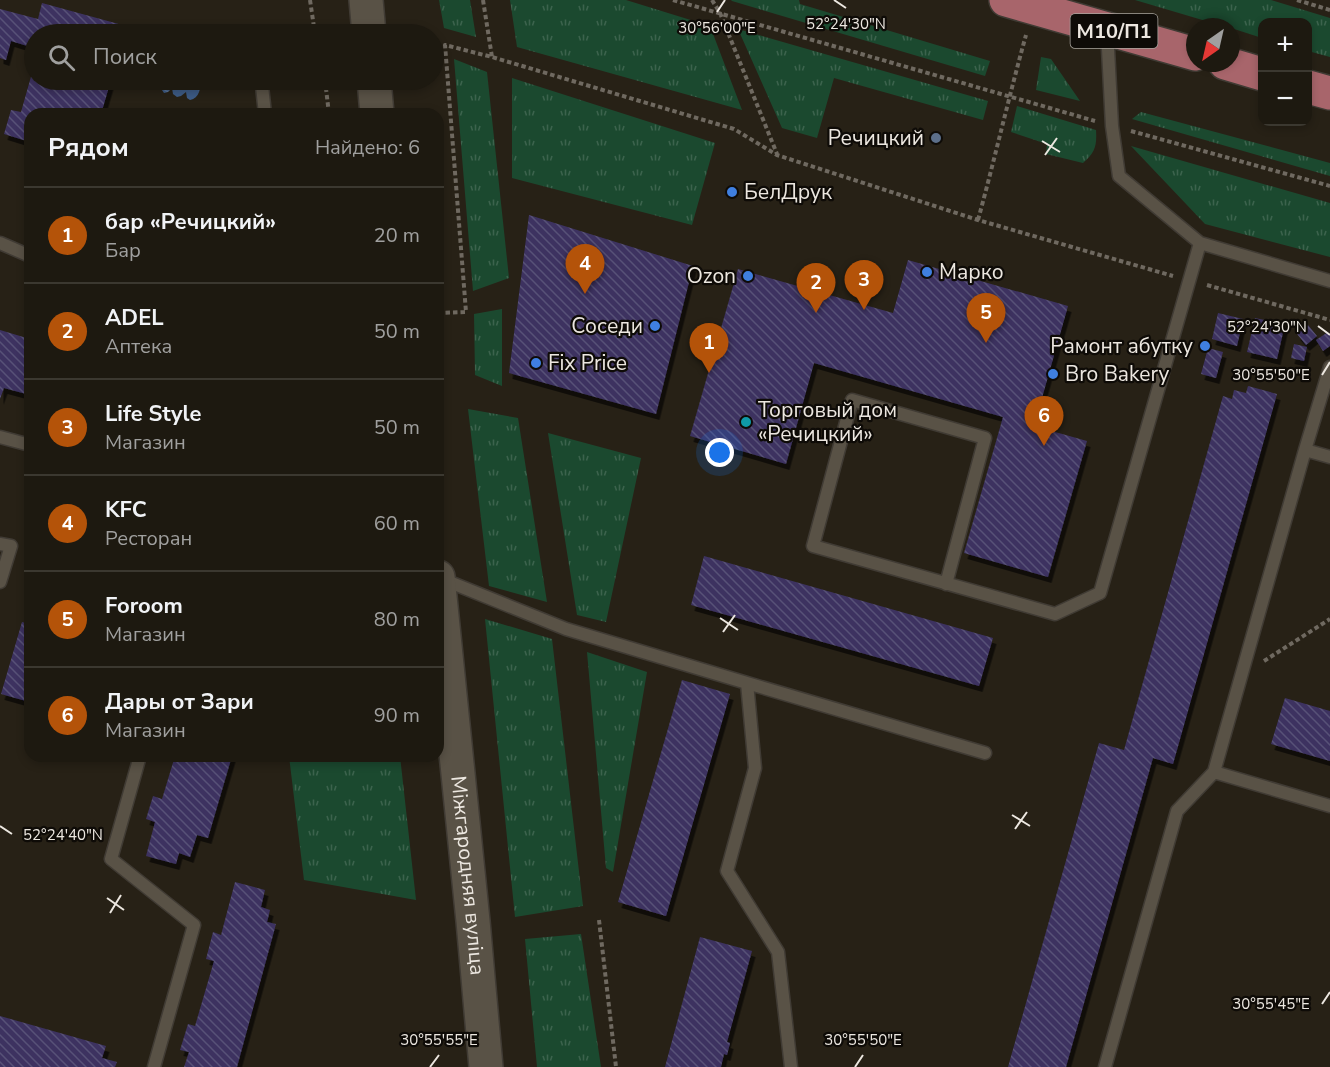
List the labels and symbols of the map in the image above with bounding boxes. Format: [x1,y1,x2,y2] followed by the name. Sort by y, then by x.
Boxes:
[806,14,886,34] text: 52°24'30"N
[1070,14,1158,48] road number: М10/П1
[678,18,756,38] text: 30°56'00"E
[1186,18,1240,72] north arrow
[828,124,924,152] place label: Речицкий
[929,131,943,145] marker: Речицкий
[744,178,833,206] place label: БелДрук
[725,185,739,199] marker: БелДрук
[566,244,604,294] pin: 4
[939,258,1004,286] place label: Марко
[844,260,884,310] pin: 3
[687,262,736,290] place label: Ozon
[796,264,836,313] pin: 2
[920,265,934,279] marker: Марко
[741,269,755,283] marker: Ozon
[966,294,1006,343] pin: 5
[571,312,643,340] place label: Соседи
[1227,317,1307,337] text: 52°24'30"N
[648,319,662,333] marker: Соседи
[690,324,728,373] pin: 1
[1050,332,1193,360] place label: Рамонт абутку
[1198,339,1212,353] marker: Рамонт абутку
[548,349,627,377] place label: Fix Price
[529,356,543,370] marker: Fix Price
[1065,360,1170,388] place label: Bro Bakery
[1232,365,1310,385] text: 30°55'50"E
[1046,367,1060,381] marker: Bro Bakery
[758,396,897,448] place label: Торговый дом «Речицкий»
[1024,396,1064,446] pin: 6
[739,415,753,429] marker: Торговый дом «Речицкий»
[705,438,734,467] your location
[444,774,492,976] street label: Міжгародняя вуліца
[23,825,103,845] text: 52°24'40"N
[1232,994,1310,1014] text: 30°55'45"E
[400,1030,478,1050] text: 30°55'55"E
[824,1030,902,1050] text: 30°55'50"E

